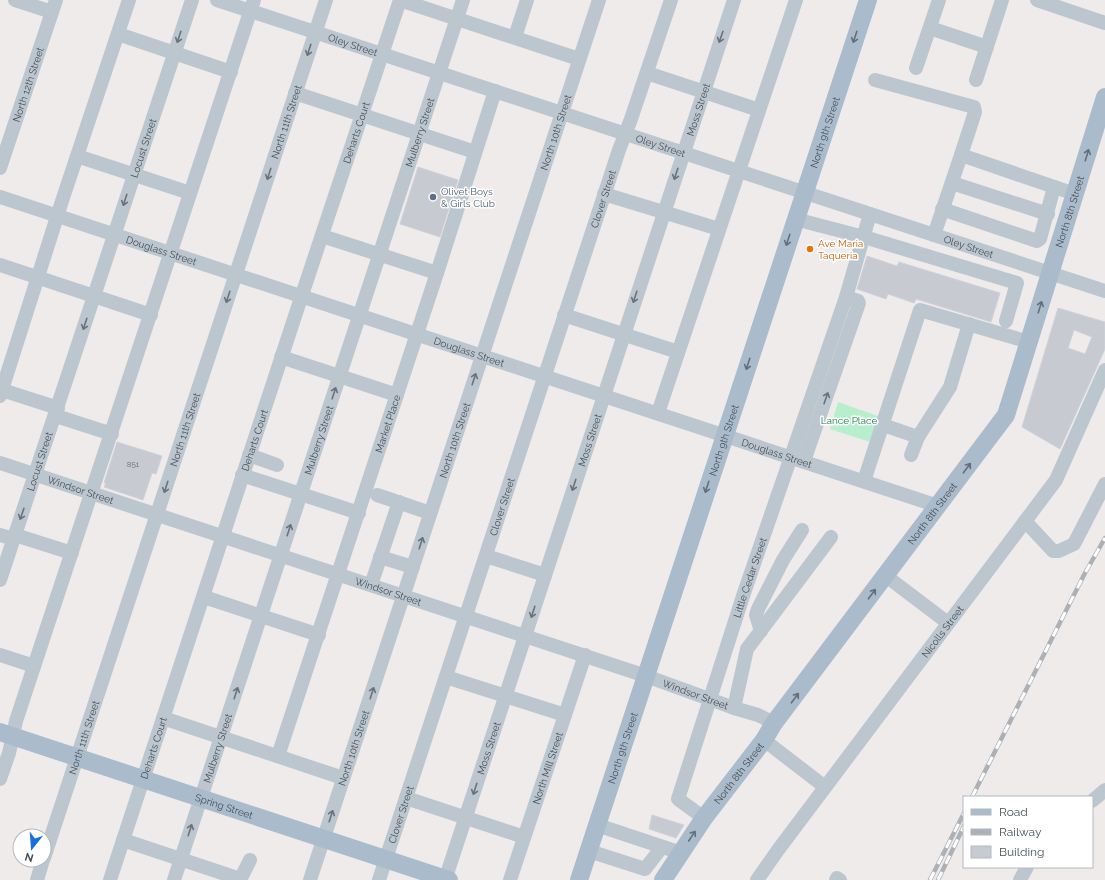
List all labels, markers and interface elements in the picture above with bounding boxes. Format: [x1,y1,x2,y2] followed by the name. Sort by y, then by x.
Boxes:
[717,30,724,43] one-way arrow
[175,31,183,43] one-way arrow
[327,31,380,58] street label: Oley Street
[851,31,859,43] one-way arrow
[305,44,313,56] one-way arrow
[10,45,46,123] street label: North 12th Street
[684,81,712,137] street label: Moss Street
[269,83,303,160] street label: North 11th Street
[538,93,573,171] street label: North 10th Street
[808,95,842,169] street label: North 9th Street
[403,96,436,168] street label: Mulberry Street
[341,100,372,165] street label: Deharts Court
[128,116,158,179] street label: Locust Street
[635,132,688,159] street label: Oley Street
[1084,149,1091,162] one-way arrow
[265,167,272,180] one-way arrow
[672,167,679,180] one-way arrow
[588,168,618,229] street label: Clover Street
[1053,174,1086,249] street label: North 8th Street
[441,186,495,209] place label: Olivet Boys & Girls Club
[428,192,438,202] marker: Olivet Boys & Girls Club
[121,194,128,207] one-way arrow
[125,233,199,267] street label: Douglass Street
[784,233,791,246] one-way arrow
[943,233,995,260] street label: Oley Street
[818,238,863,261] place label: Ave Maria Taqueria
[805,244,815,254] marker: Ave Maria Taqueria
[224,291,232,303] one-way arrow
[631,291,638,304] one-way arrow
[1037,301,1044,314] one-way arrow
[81,318,89,330] one-way arrow
[433,335,506,368] street label: Douglass Street
[743,357,751,369] one-way arrow
[471,373,478,386] one-way arrow
[330,387,338,399] one-way arrow
[168,391,202,468] street label: North 11th Street
[823,392,831,404] one-way arrow
[373,393,402,454] street label: Market Place
[437,400,472,479] street label: North 10th Street
[707,403,740,477] street label: North 9th Street
[302,404,335,476] street label: Mulberry Street
[239,407,270,472] street label: Deharts Court
[576,412,603,468] street label: Moss Street
[821,415,877,426] park label: Lance Place
[24,430,54,492] street label: Locust Street
[740,436,814,470] street label: Douglass Street
[127,459,140,469] house number: 851
[963,462,971,473] one-way arrow
[46,474,116,506] street label: Windsor Street
[487,476,517,537] street label: Clover Street
[570,479,577,492] one-way arrow
[905,480,959,546] street label: North 8th Street
[162,481,169,494] one-way arrow
[703,481,710,494] one-way arrow
[18,507,26,519] one-way arrow
[286,523,293,536] one-way arrow
[731,535,768,619] street label: Little Cedar Street
[418,536,425,549] one-way arrow
[354,575,424,607] street label: Windsor Street
[868,589,877,600] one-way arrow
[919,603,966,660] street label: Nicolls Street
[529,606,536,619] one-way arrow
[661,677,731,711] street label: Windsor Street
[232,687,240,699] one-way arrow
[368,687,376,699] one-way arrow
[790,693,799,704] one-way arrow
[66,698,101,776] street label: North 11th Street
[336,708,371,787] street label: North 10th Street
[606,710,639,785] street label: North 9th Street
[201,711,234,784] street label: Mulberry Street
[138,715,169,780] street label: Deharts Court
[475,720,502,776] street label: Moss Street
[530,730,565,806] street label: North Mill Street
[712,740,766,806] street label: North 8th Street
[471,782,478,795] one-way arrow
[386,784,415,845] street label: Clover Street
[194,791,255,821] street label: Spring Street
[963,796,1093,868] legend
[999,805,1028,819] text: Road
[328,810,335,823] one-way arrow
[187,824,195,836] one-way arrow
[999,825,1042,839] text: Railway
[12,828,52,868] north arrow
[688,831,696,842] one-way arrow
[999,845,1045,859] text: Building
[23,850,35,865] text: N

